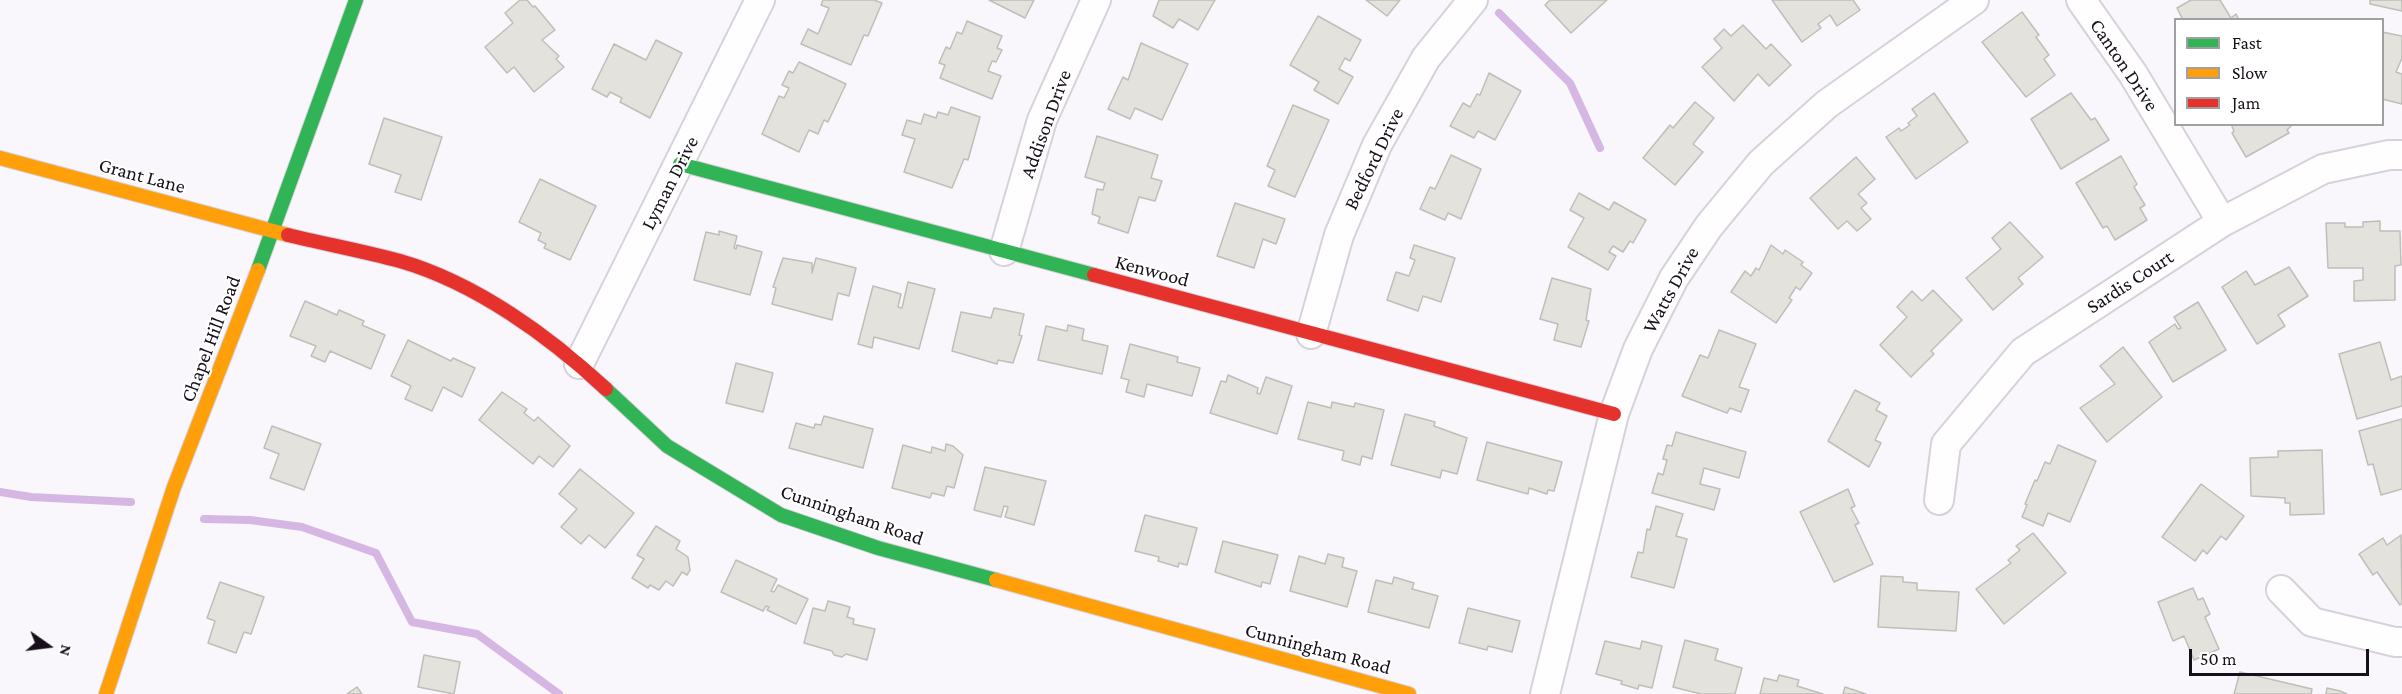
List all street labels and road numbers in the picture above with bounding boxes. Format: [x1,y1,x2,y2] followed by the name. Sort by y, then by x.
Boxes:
[2084,14,2164,116] street label: Canton Drive
[1015,67,1077,181] street label: Addison Drive
[1339,104,1409,214] street label: Bedford Drive
[636,132,704,234] street label: Lyman Drive
[96,153,188,199] street label: Grant Lane
[1638,243,1704,337] street label: Watts Drive
[2082,245,2178,319] street label: Sardis Court
[1112,250,1192,292] street label: Kenwood
[176,273,246,405] street label: Chapel Hill Road
[777,479,927,551] street label: Cunningham Road
[1243,618,1393,680] street label: Cunningham Road

